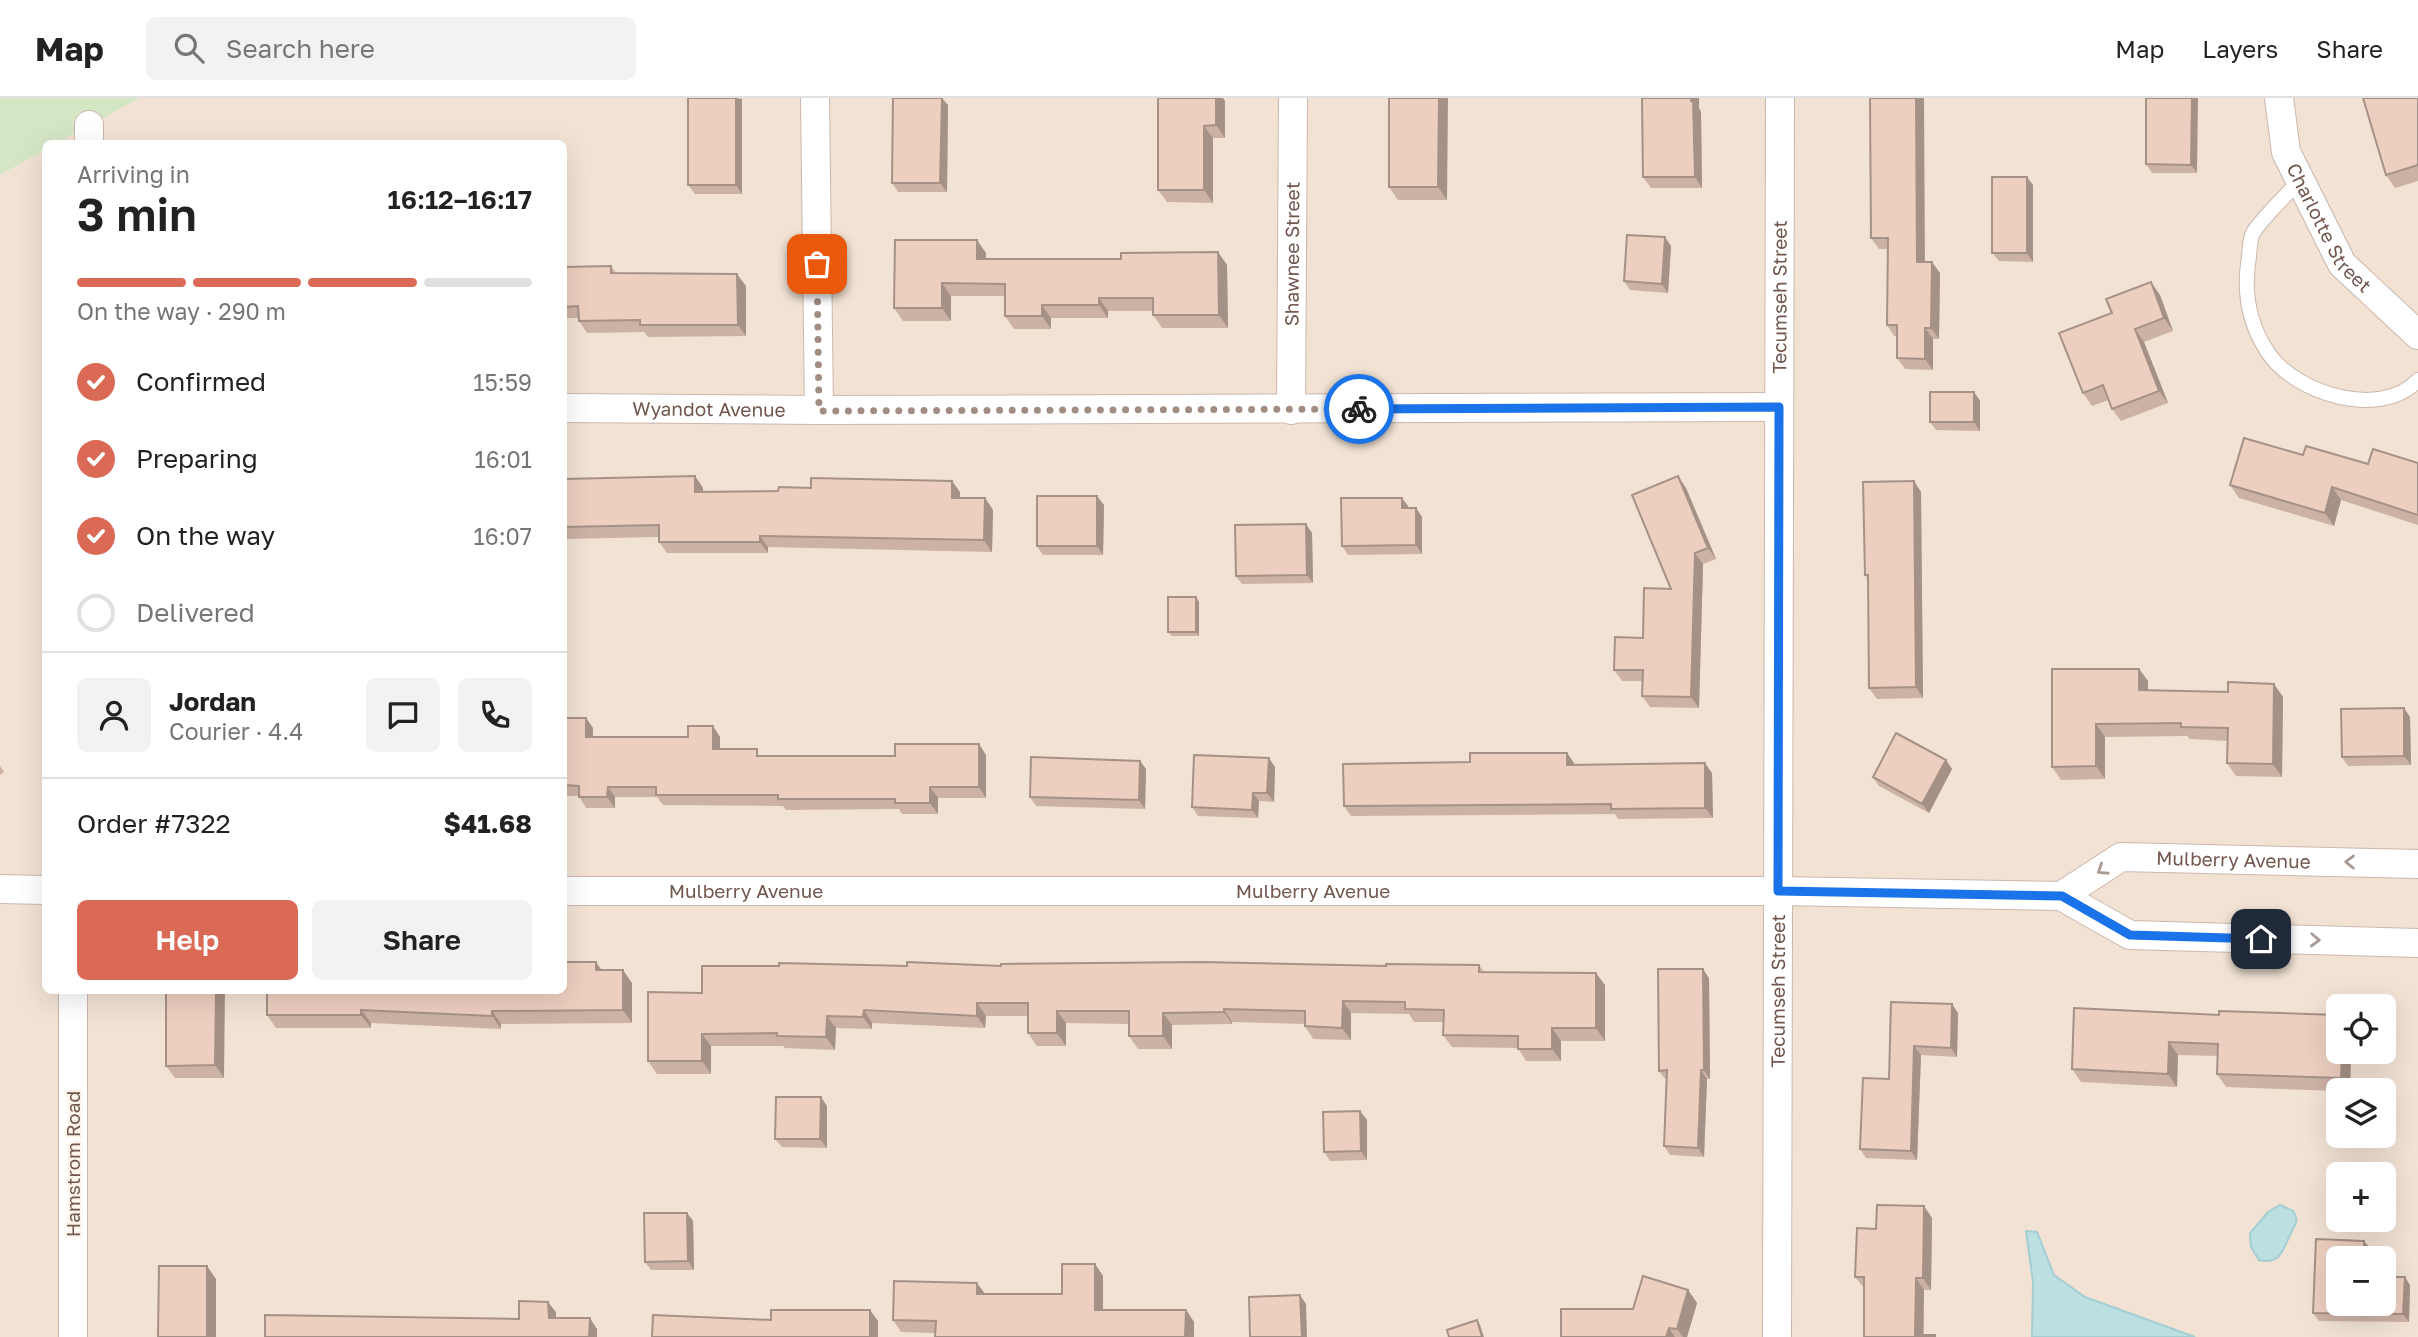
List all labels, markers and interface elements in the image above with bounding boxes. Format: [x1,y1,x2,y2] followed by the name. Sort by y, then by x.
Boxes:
[146,17,636,80] search box
[35,29,104,68] text: Map
[170,29,208,67] icon: search
[226,33,375,64] text: Search here
[2115,34,2164,63] text: Map
[2202,34,2278,63] text: Layers
[2316,34,2383,63] text: Share
[2282,159,2376,297] street label: Charlotte Street
[77,160,190,188] text: Arriving in
[1280,182,1303,326] street label: Shawnee Street
[388,184,532,215] text: 16:12–16:17
[77,186,197,241] text: 3 min
[1767,220,1791,374] street label: Tecumseh Street
[787,234,847,294] pin
[798,245,836,283] icon: bag
[77,297,286,325] text: On the way · 290 m
[77,363,115,401] icon: check
[136,366,266,397] text: Confirmed
[473,368,532,396] text: 15:59
[1324,374,1394,444] courier
[1340,390,1378,428] icon: bike
[632,397,786,421] street label: Wyandot Avenue
[77,440,115,478] icon: check
[136,443,258,474] text: Preparing
[475,445,532,473] text: 16:01
[77,517,115,555] icon: check
[136,520,275,551] text: On the way
[474,522,532,550] text: 16:07
[136,597,255,628] text: Delivered
[77,678,151,752] button: person
[366,678,440,752] button: chat
[458,678,532,752] button: phone
[169,686,256,717] text: Jordan
[169,717,303,745] text: Courier · 4.4
[77,808,231,839] text: Order #7322
[443,808,532,839] text: $41.68
[2156,846,2311,872] street label: Mulberry Avenue
[2344,854,2355,870] one-way arrow
[2096,861,2109,874] one-way arrow
[669,879,823,902] street label: Mulberry Avenue
[1236,879,1390,902] street label: Mulberry Avenue
[77,900,298,980] button: Help
[312,900,532,980] button: Share
[2231,909,2291,969] pin
[1766,914,1789,1068] street label: Tecumseh Street
[2242,920,2280,958] icon: home
[2310,933,2321,948] one-way arrow
[2326,994,2396,1316] map controls
[2326,994,2396,1064] button: locate
[2326,1078,2396,1148] button: layers
[61,1091,84,1237] street label: Hamstrom Road
[2326,1162,2396,1232] button: +
[2326,1246,2396,1316] button: −

